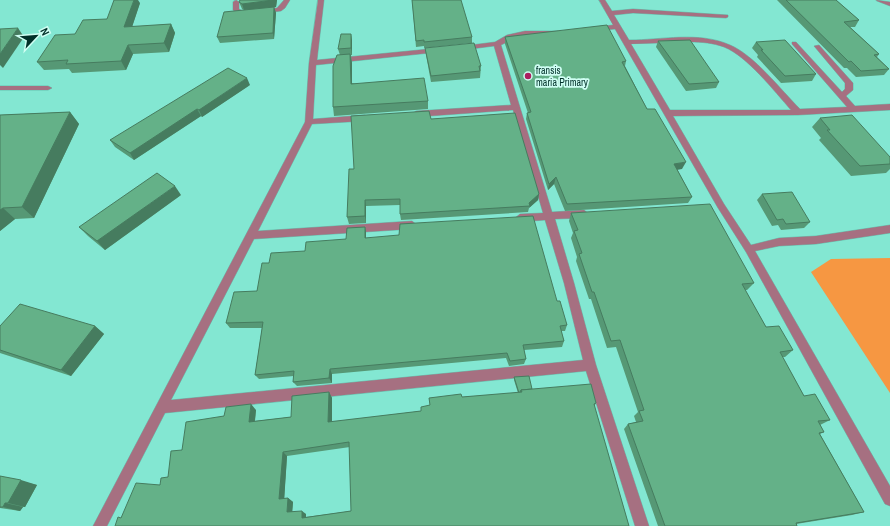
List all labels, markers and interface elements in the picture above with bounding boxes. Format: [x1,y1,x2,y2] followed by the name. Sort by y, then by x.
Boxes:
[16,16,56,56] north arrow
[37,26,53,38] text: N
[536,64,589,89] place label: fransis maria Primary
[523,71,533,81] marker: fransis maria Primary

